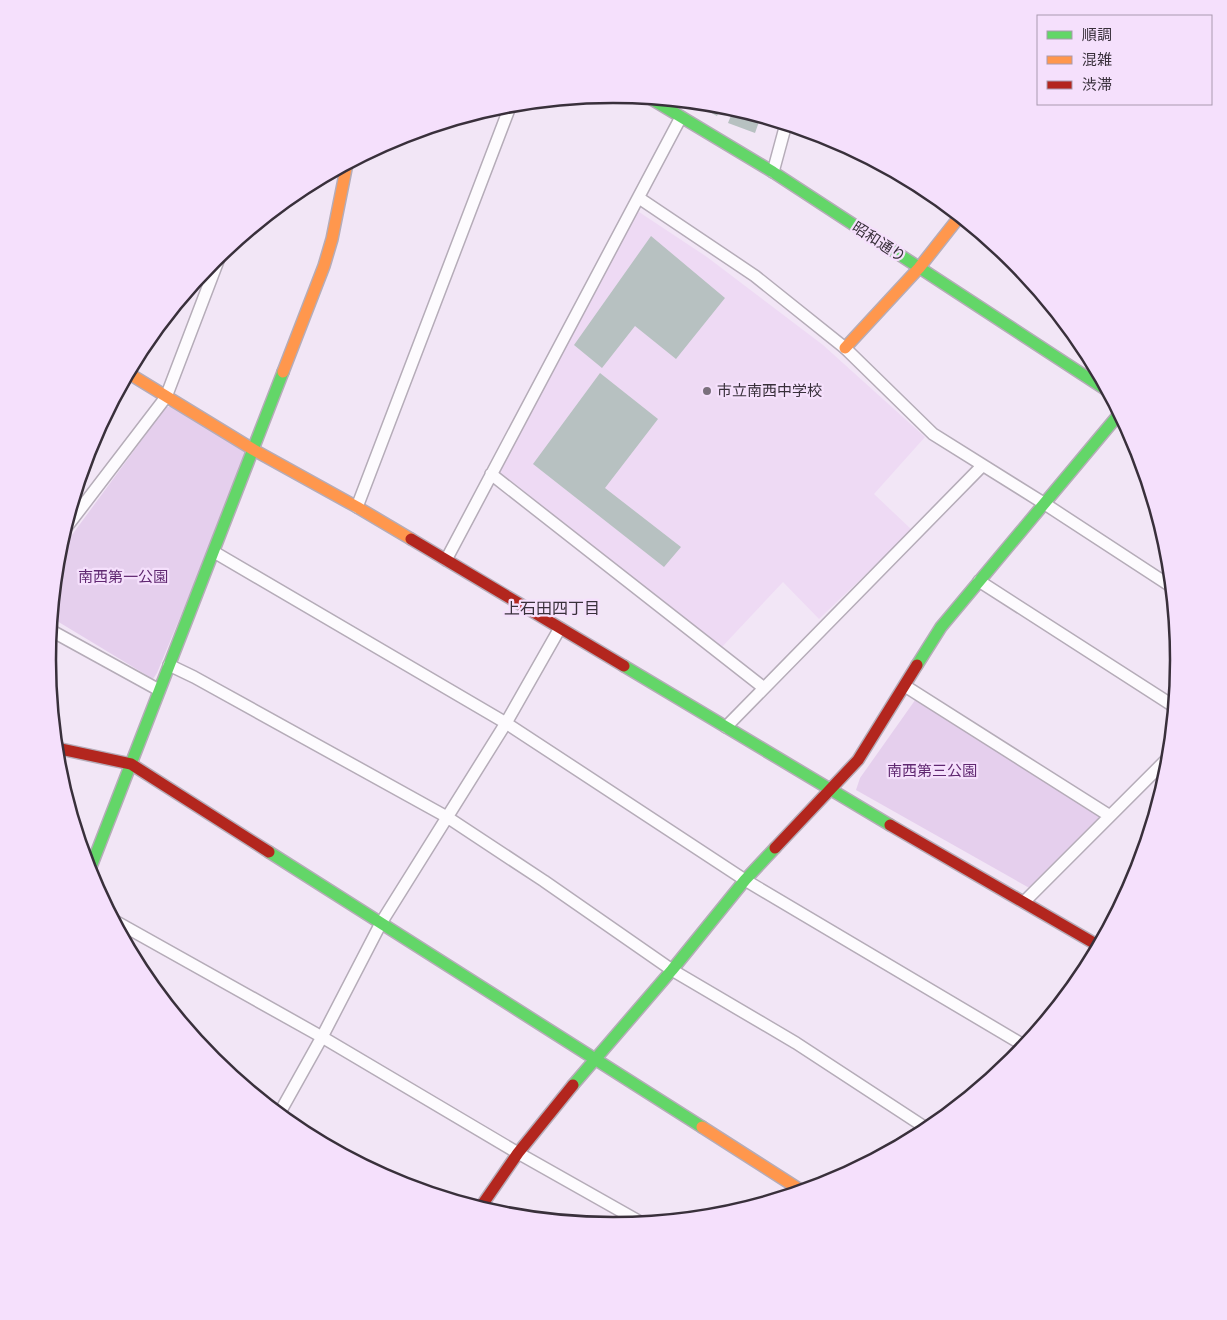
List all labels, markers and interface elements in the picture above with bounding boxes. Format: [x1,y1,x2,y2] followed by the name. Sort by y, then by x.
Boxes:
[1037,15,1212,105] legend
[1082,26,1112,44] text: 順調
[1082,51,1112,69] text: 混雑
[1082,76,1112,94] text: 渋滞
[849,218,909,266] street label: 昭和通り
[717,382,822,400] place label: 市立南西中学校
[701,385,713,397] marker: 市立南西中学校
[78,568,168,586] park label: 南西第一公園
[504,599,600,618] district label: 上石田四丁目
[887,762,977,780] park label: 南西第三公園

